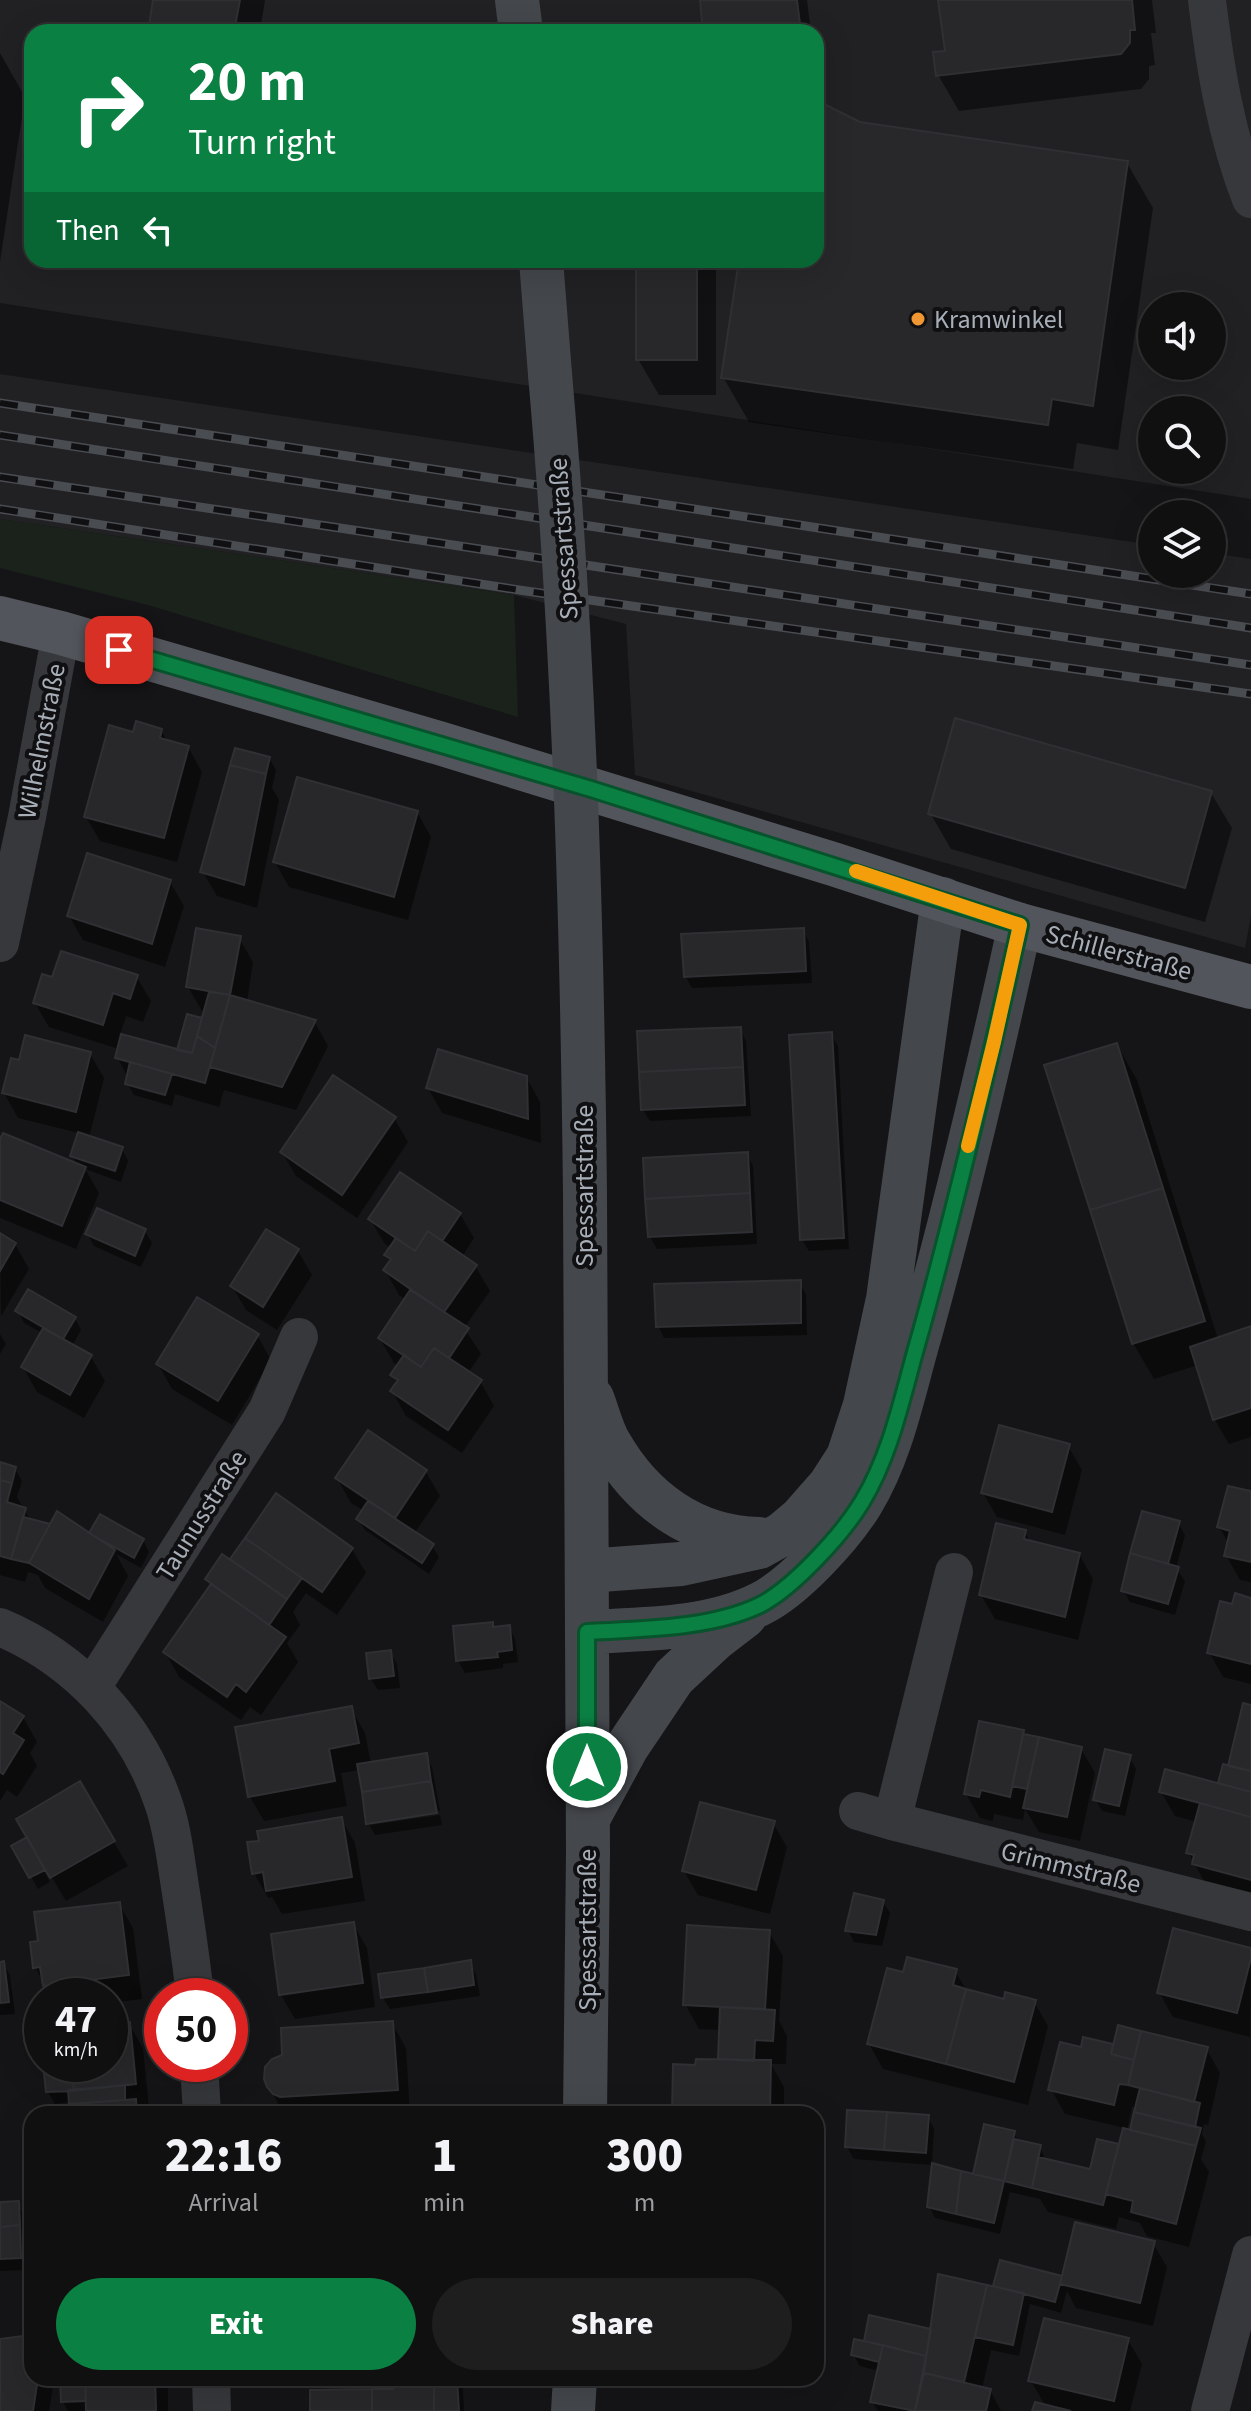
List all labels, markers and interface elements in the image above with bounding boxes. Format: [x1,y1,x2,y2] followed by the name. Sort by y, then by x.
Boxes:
[188,43,306,122] text: 20 m
[56,56,160,160] icon: right
[188,117,336,168] text: Turn right
[136,208,180,252] icon: left
[56,209,120,252] text: Then
[1138,292,1226,588] map controls
[1138,292,1226,380] button: sound
[934,301,1063,338] place label: Kramwinkel
[909,310,927,328] marker: Kramwinkel
[1138,396,1226,484] button: search
[539,457,588,621] street label: Spessartstraße
[1138,500,1226,588] button: layers
[85,616,153,684] pin
[97,628,141,672] icon: arrive
[8,660,75,822] street label: Wilhelmstraße
[1042,915,1196,990] street label: Schillerstraße
[566,1105,603,1267] street label: Spessartstraße
[147,1443,256,1587] street label: Taunusstraße
[545,1725,629,1809] position arrow
[997,1832,1145,1903] street label: Grimmstraße
[569,1849,606,2011] street label: Spessartstraße
[144,1978,248,2082] speed limit sign: 50
[55,1991,97,2048] text: 47
[54,2036,98,2064] text: km/h
[165,2122,282,2190] text: 22:16
[431,2122,457,2190] text: 1
[606,2122,683,2190] text: 300
[189,2184,259,2221] text: Arrival
[423,2184,465,2221] text: min
[634,2184,655,2221] text: m
[56,2278,416,2370] button: Exit
[432,2278,792,2370] button: Share

